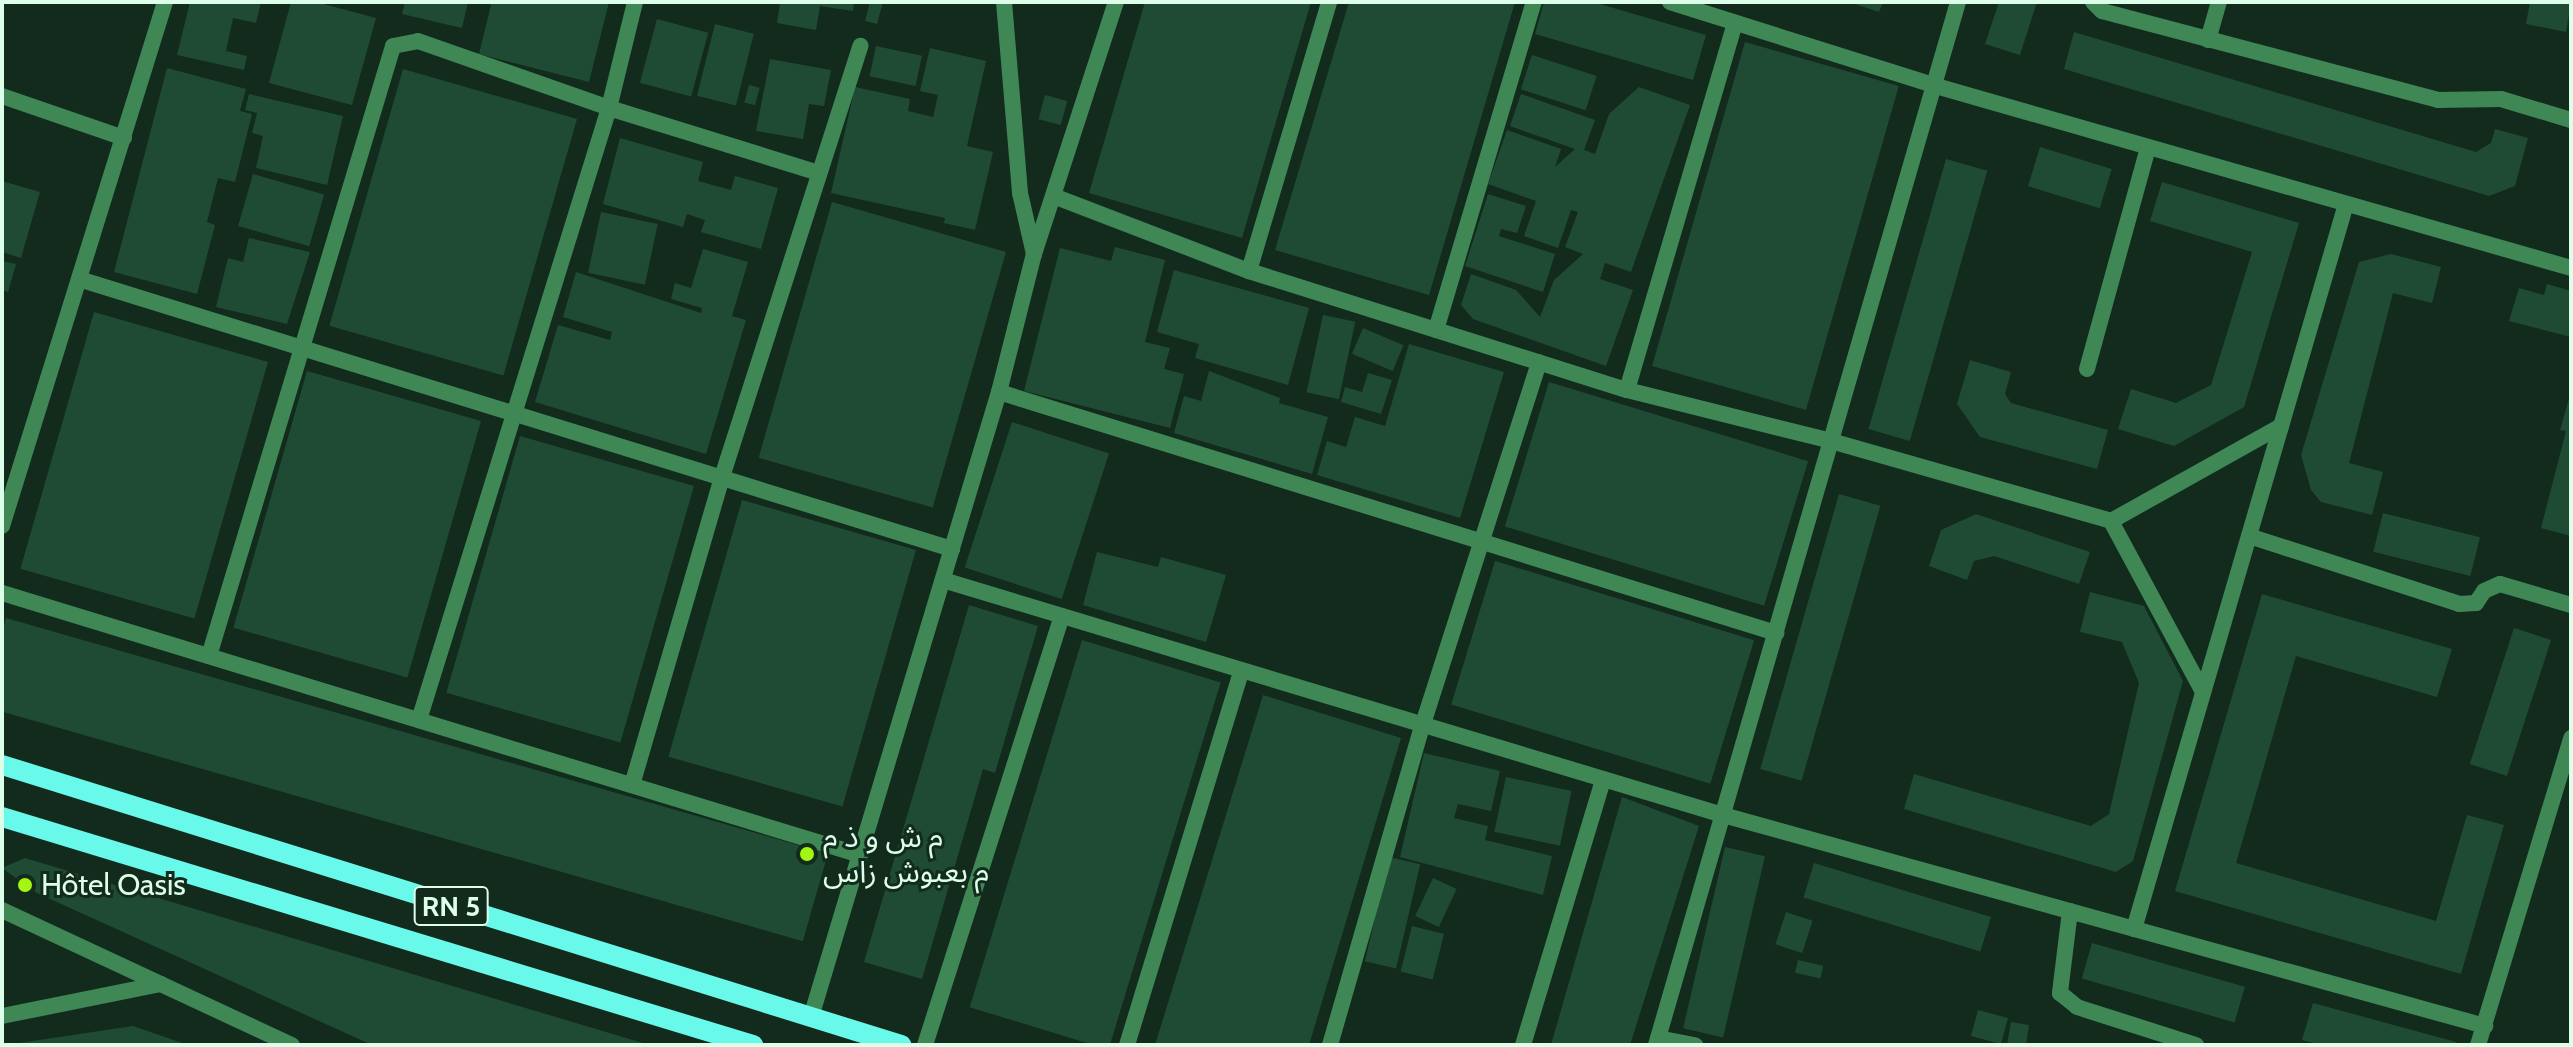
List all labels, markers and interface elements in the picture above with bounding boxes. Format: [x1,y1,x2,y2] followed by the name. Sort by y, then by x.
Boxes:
[823,819,989,890] place label: م ش و ذ م م بعبوش زاس
[798,845,816,863] marker: م ش و ذ م م بعبوش زاس
[41,867,186,903] place label: Hôtel Oasis
[16,876,34,894] marker: Hôtel Oasis
[413,882,489,930] road number: RN 5

